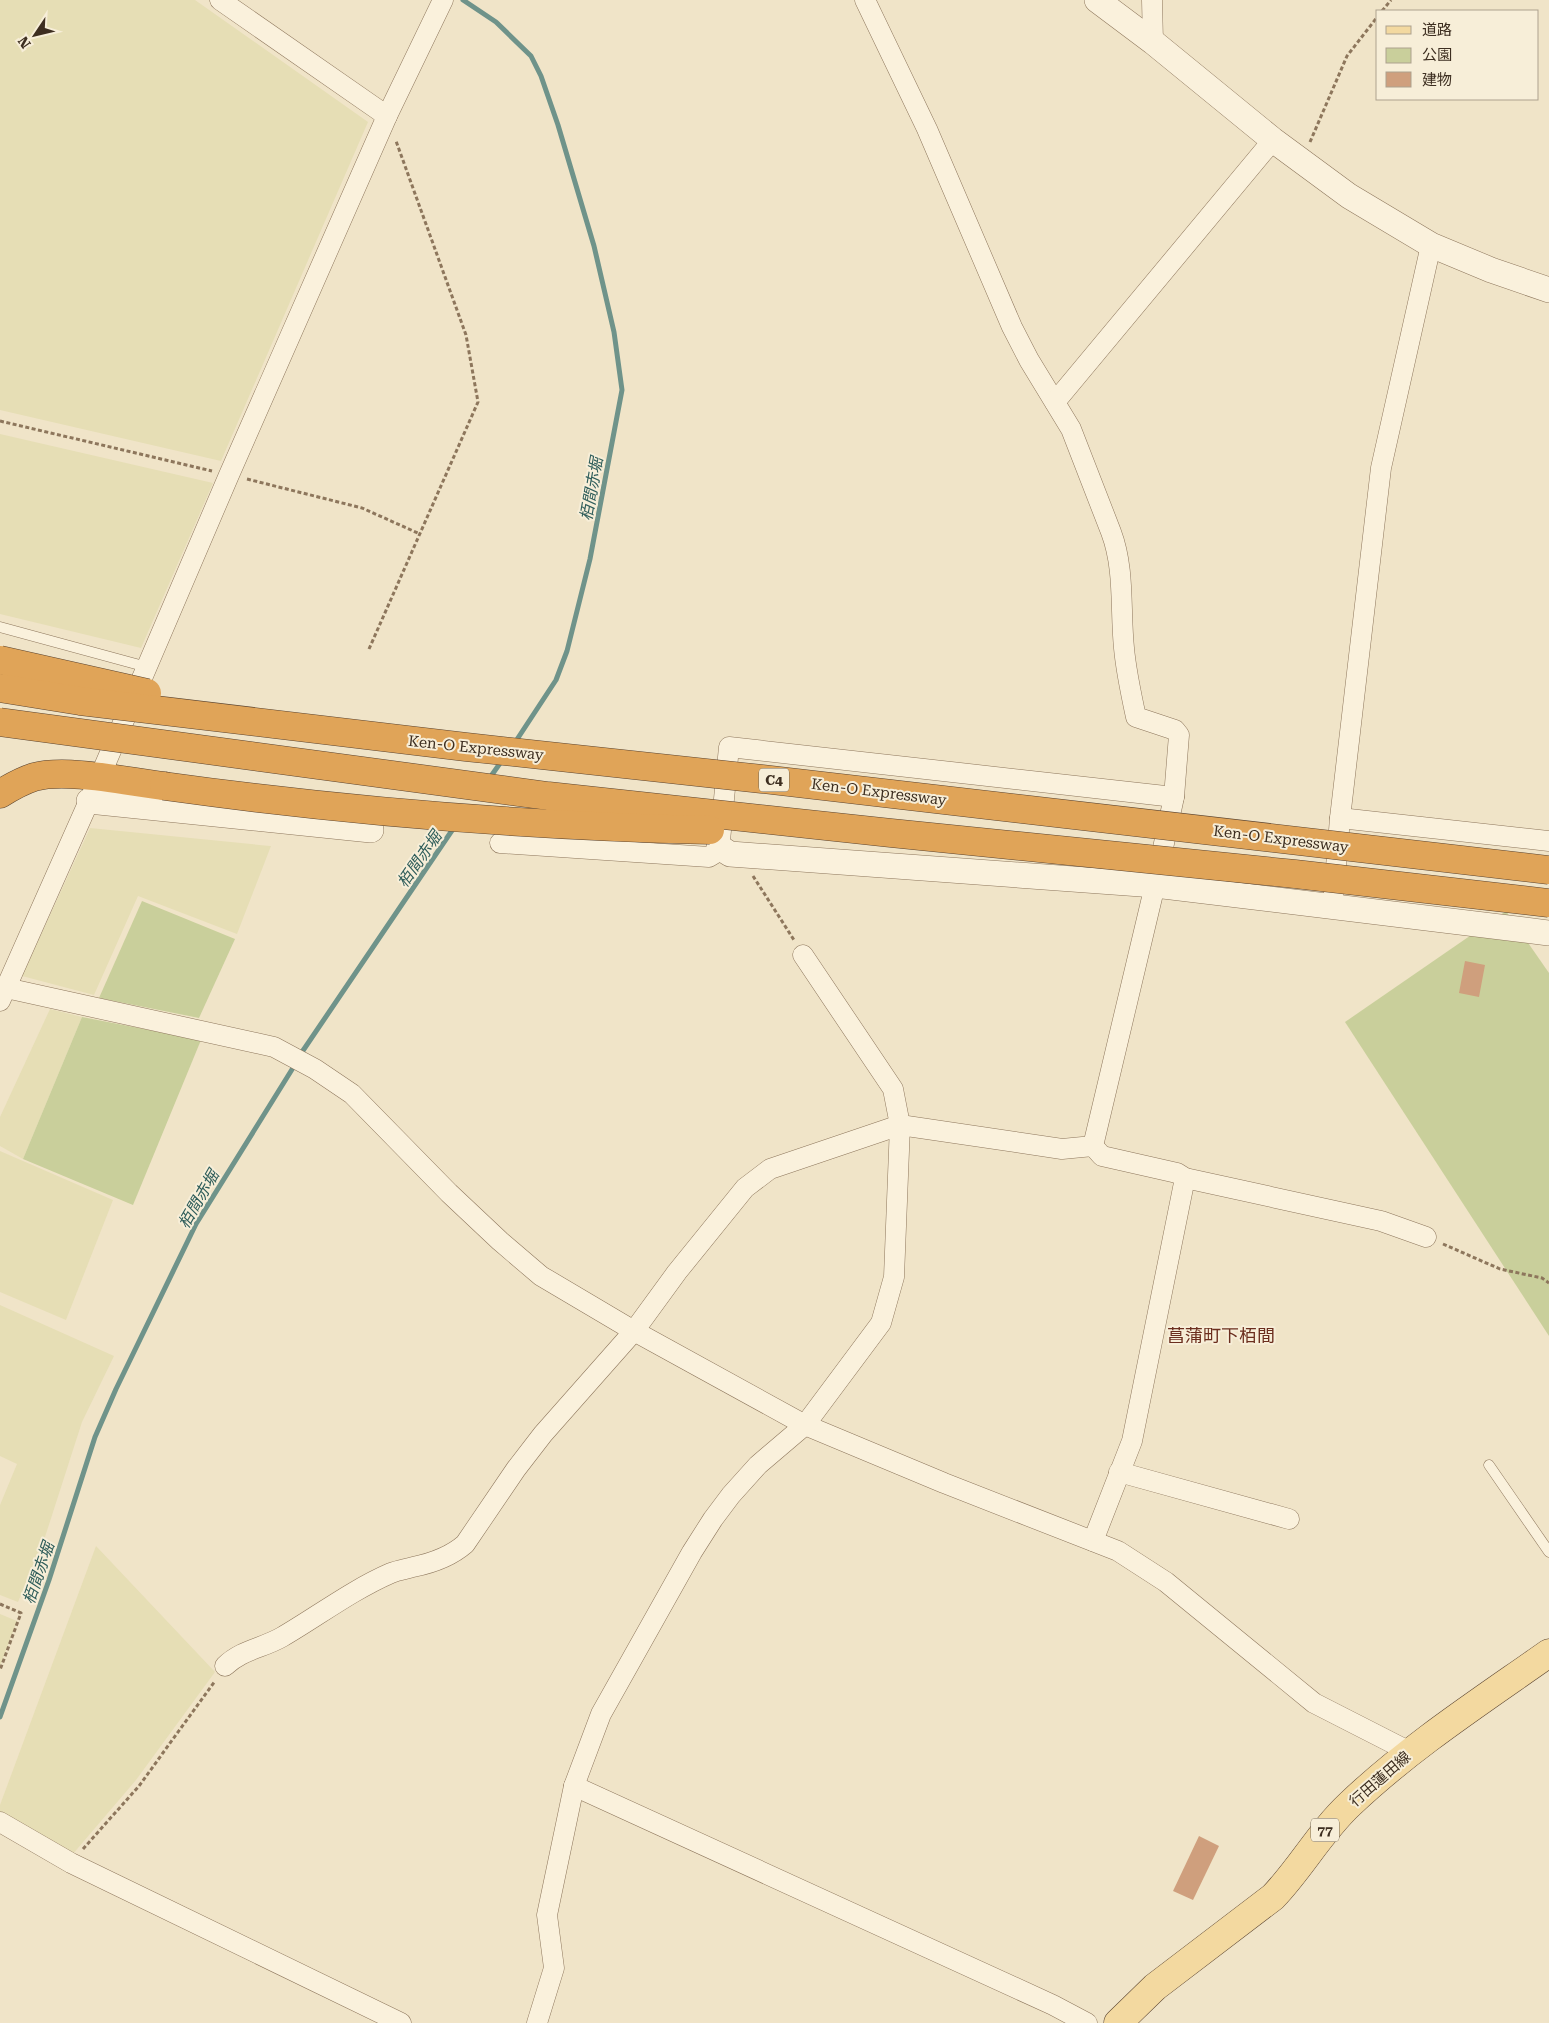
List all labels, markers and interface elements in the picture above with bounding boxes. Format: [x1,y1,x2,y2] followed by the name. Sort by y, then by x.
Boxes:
[10,10,60,60] north arrow
[1376,10,1539,100] legend
[1422,21,1452,39] text: 道路
[15,33,34,51] text: N
[1422,46,1452,64] text: 公園
[1422,71,1452,89] text: 建物
[577,453,607,522] water label: 栢間赤堀
[407,732,545,764] street label: Ken-O Expressway
[759,768,789,792] road number: C4
[810,775,948,809] street label: Ken-O Expressway
[1212,822,1350,856] street label: Ken-O Expressway
[393,825,447,891] water label: 栢間赤堀
[174,1164,224,1232] water label: 栢間赤堀
[1167,1325,1275,1346] district label: 菖蒲町下栢間
[19,1537,59,1607] water label: 栢間赤堀
[1346,1748,1414,1810] street label: 行田蓮田線
[1311,1818,1339,1842] road number: 77

